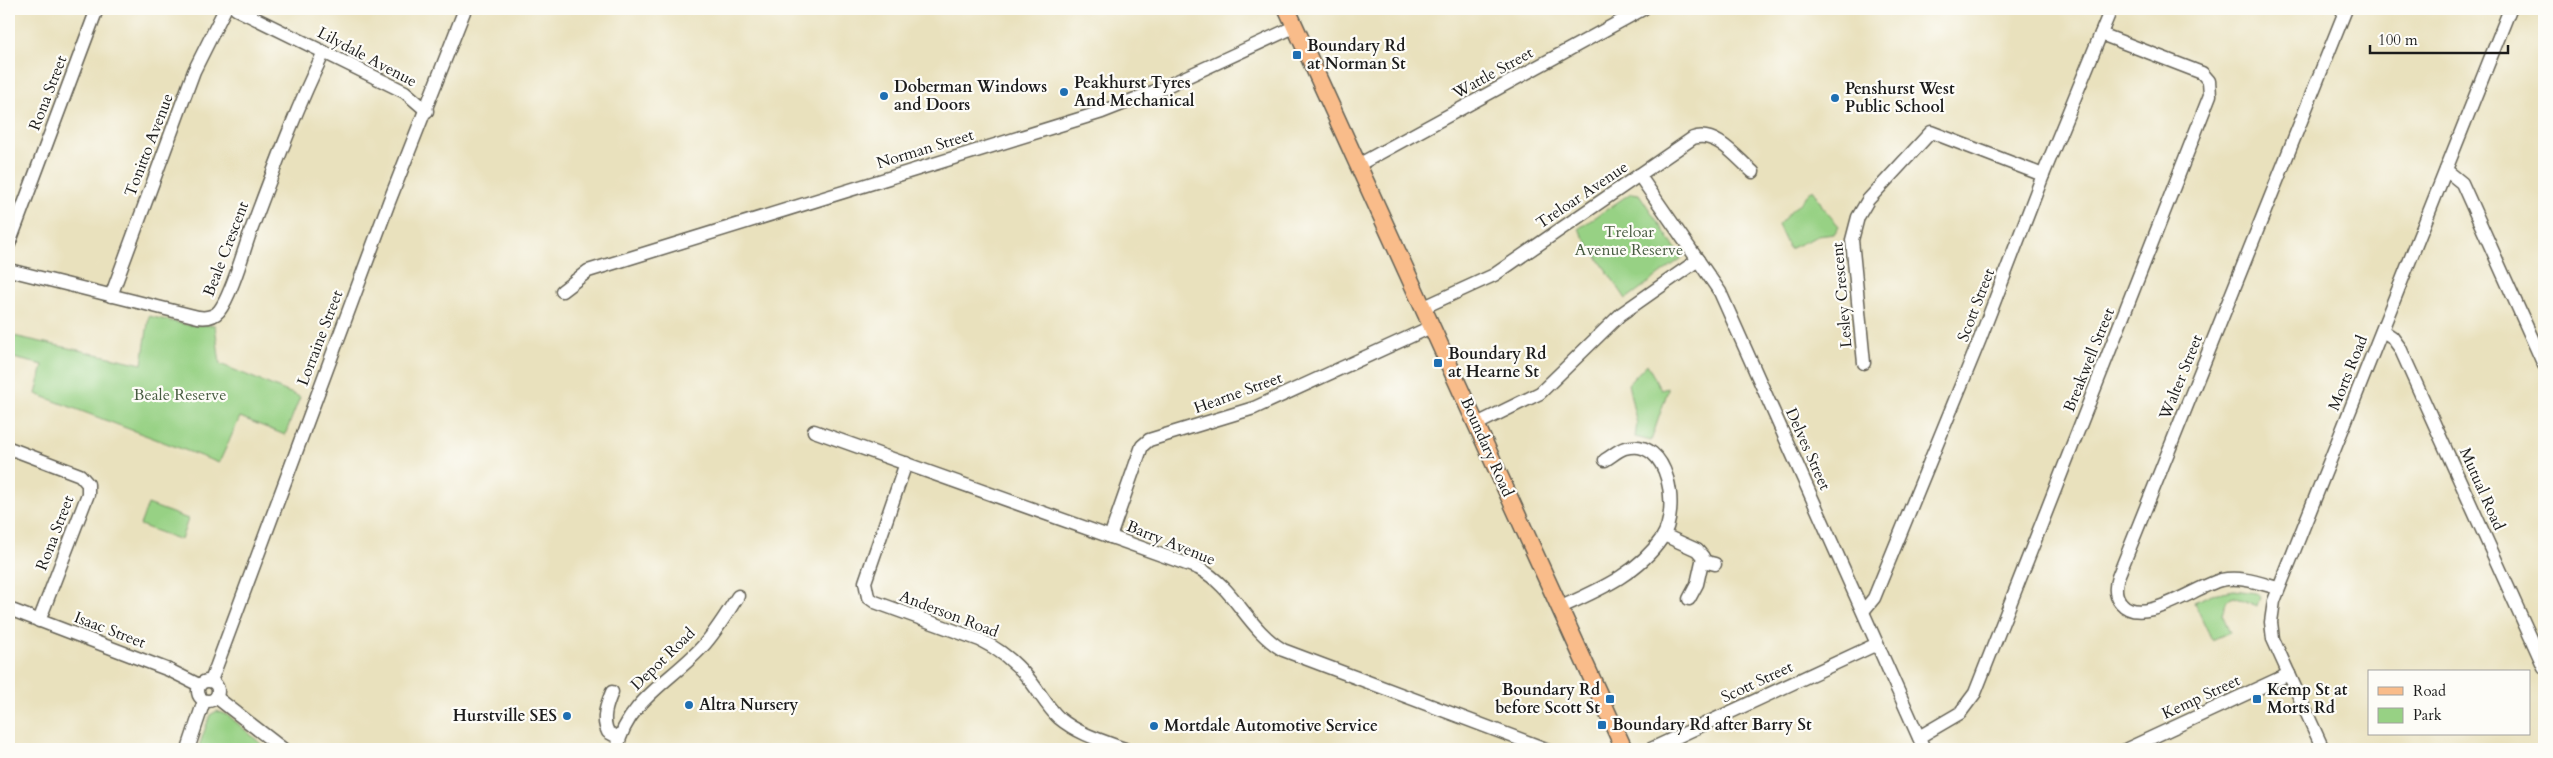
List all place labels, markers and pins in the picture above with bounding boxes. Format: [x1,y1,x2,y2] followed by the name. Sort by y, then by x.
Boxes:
[1307,35,1406,75] place label: Boundary Rd at Norman St
[1291,49,1303,61] marker: Boundary Rd at Norman St
[1074,72,1195,112] place label: Peakhurst Tyres And Mechanical
[894,76,1047,116] place label: Doberman Windows and Doors
[1845,78,1955,118] place label: Penshurst West Public School
[1058,86,1070,98] marker: Peakhurst Tyres And Mechanical
[878,90,890,102] marker: Doberman Windows and Doors
[1829,92,1841,104] marker: Penshurst West Public School
[1448,343,1546,383] place label: Boundary Rd at Hearne St
[1432,357,1444,369] marker: Boundary Rd at Hearne St
[1495,679,1600,719] place label: Boundary Rd before Scott St
[2267,679,2348,719] place label: Kemp St at Morts Rd
[1604,693,1616,705] marker: Boundary Rd before Scott St
[2251,693,2263,705] marker: Kemp St at Morts Rd
[699,694,798,716] place label: Altra Nursery
[683,699,695,711] marker: Altra Nursery
[453,705,557,727] place label: Hurstville SES
[561,710,573,722] marker: Hurstville SES
[1612,714,1812,736] place label: Boundary Rd after Barry St
[1164,715,1378,737] place label: Mortdale Automotive Service
[1596,719,1608,731] marker: Boundary Rd after Barry St
[1148,720,1160,732] marker: Mortdale Automotive Service

